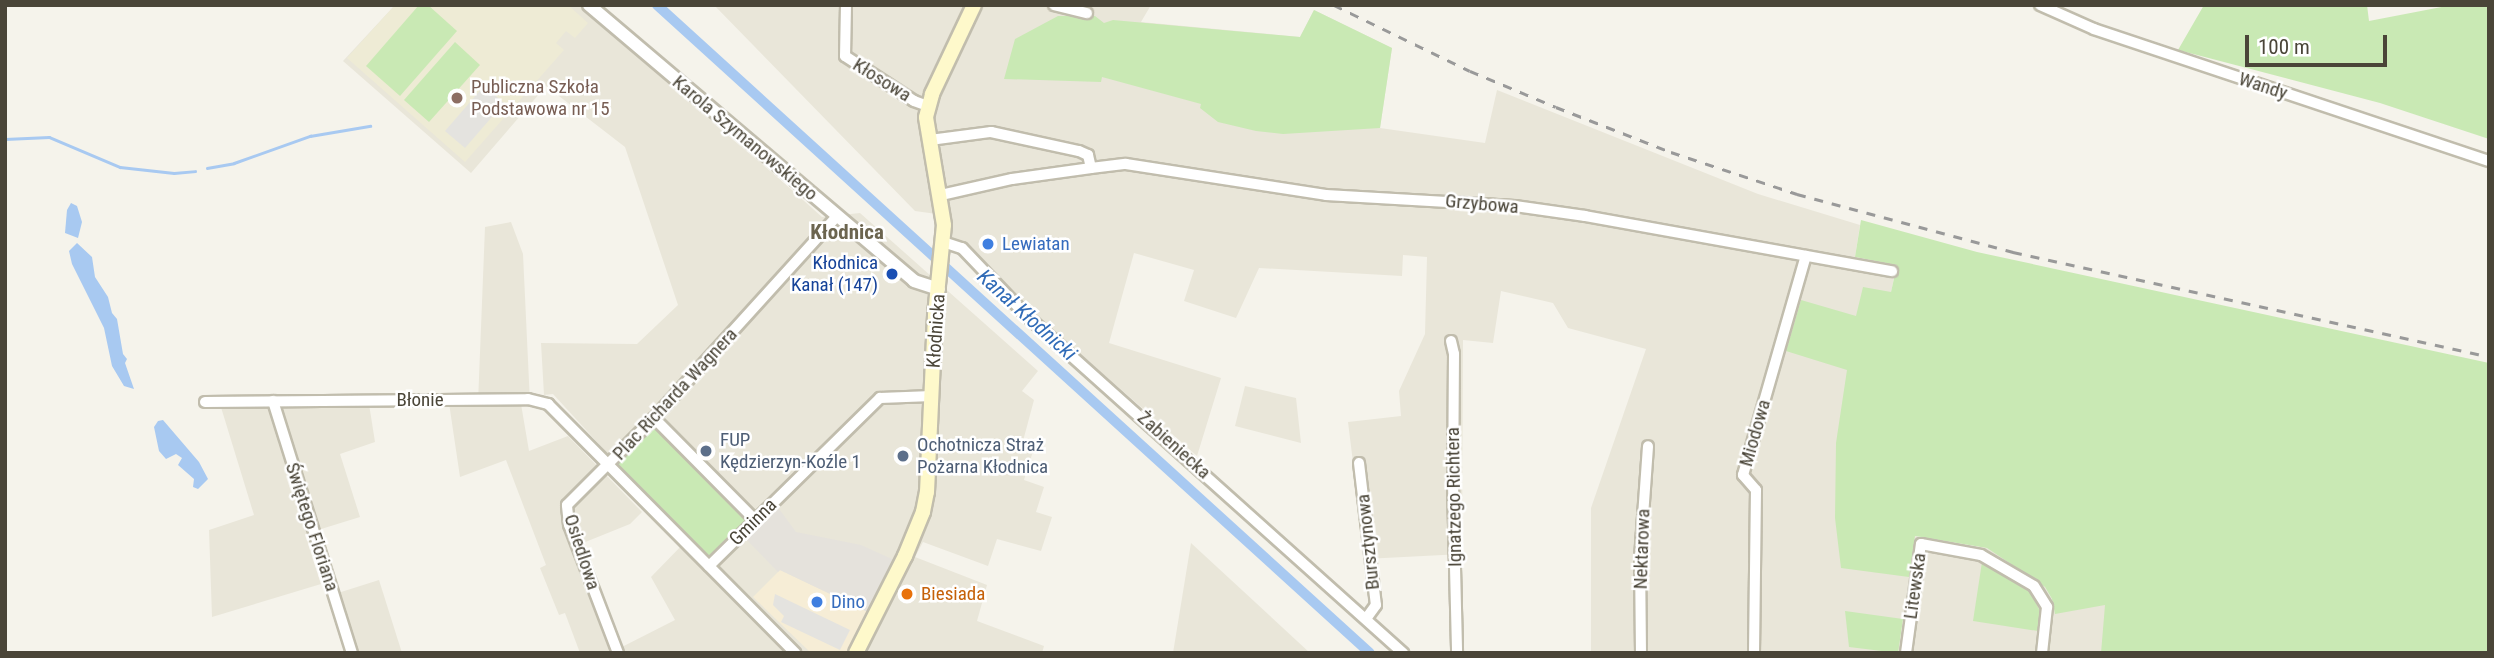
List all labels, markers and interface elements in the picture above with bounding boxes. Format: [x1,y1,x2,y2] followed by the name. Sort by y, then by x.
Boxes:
[2249,21,2391,65] scale bar
[2258,35,2310,59] text: 100 m
[849,53,915,107] street label: Kłosowa
[2236,67,2290,105] street label: Wandy
[668,71,822,205] street label: Karola Szymanowskiego
[471,76,610,120] place label: Publiczna Szkoła Podstawowa nr 15
[449,90,465,106] marker: Publiczna Szkoła Podstawowa nr 15
[1444,189,1520,219] street label: Grzybowa
[810,219,884,245] district label: Kłodnica
[1002,233,1070,255] place label: Lewiatan
[980,236,996,252] marker: Lewiatan
[791,252,878,296] place label: Kłodnica Kanał (147)
[972,264,1082,366] water label: Kanał Kłodnicki
[884,266,900,282] marker: Kłodnica Kanał (147)
[922,293,950,369] street label: Kłodnicka
[608,323,742,465] street label: Plac Richarda Wagnera
[396,389,444,411] street label: Błonie
[1735,397,1775,469] street label: Miodowa
[1133,406,1215,484] street label: Żabieniecka
[1441,427,1467,567] street label: Ignatzego Richtera
[720,429,861,473] place label: FUP Kędzierzyn-Koźle 1
[917,434,1048,478] place label: Ochotnicza Straż Pożarna Kłodnica
[698,443,714,459] marker: FUP Kędzierzyn-Koźle 1
[895,448,911,464] marker: Ochotnicza Straż Pożarna Kłodnica
[280,460,344,594] street label: Świętego Floriana
[1352,493,1384,591] street label: Bursztynowa
[725,494,781,550] street label: Gminna
[1629,508,1655,590] street label: Nektarowa
[559,511,605,593] street label: Osiedlowa
[1899,551,1931,621] street label: Litewska
[921,583,985,605] place label: Biesiada
[899,586,915,602] marker: Biesiada
[831,591,865,613] place label: Dino
[809,594,825,610] marker: Dino

